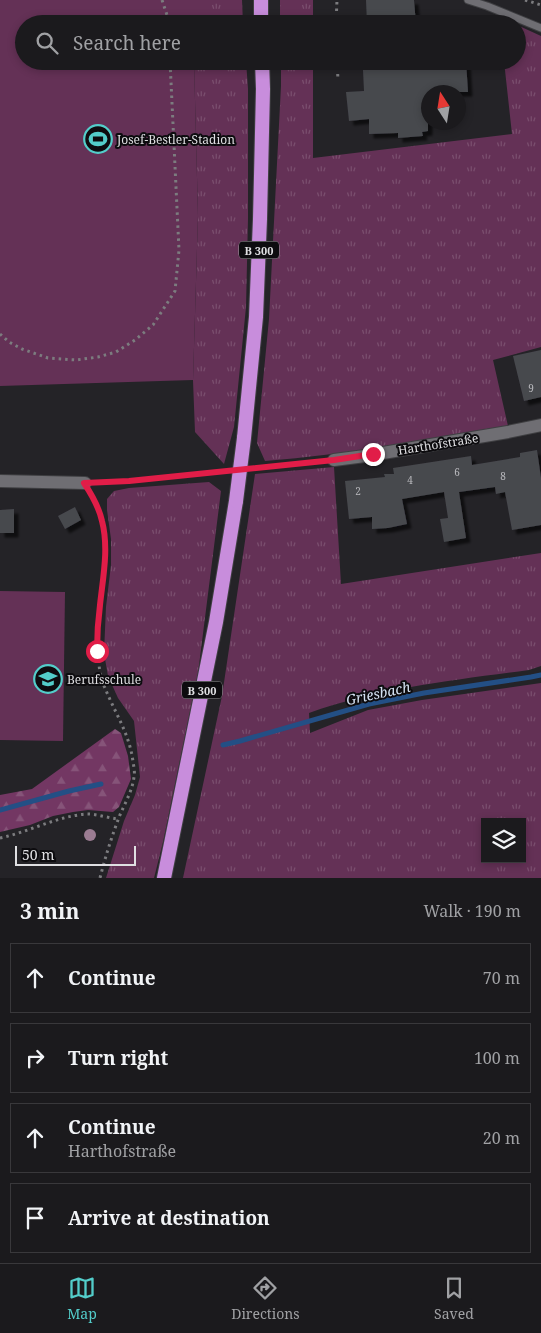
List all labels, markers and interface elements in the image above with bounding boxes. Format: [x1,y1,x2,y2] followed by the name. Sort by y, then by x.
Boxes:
[15,15,526,70] search box
[33,29,61,57] icon: search
[73,30,181,56] text: Search here
[421,85,466,130] north arrow
[83,124,113,154] sports icon: Josef-Bestler-Stadion
[116,131,235,148] place label: Josef-Bestler-Stadion
[239,242,279,258] road number: B 300
[528,381,534,395] house number: 9
[397,429,479,459] street label: Harthofstraße
[362,443,385,466] route end
[454,465,460,479] house number: 6
[500,469,506,483] house number: 8
[407,473,413,487] house number: 4
[355,484,361,498] house number: 2
[86,640,109,663] route start
[33,664,63,694] school or university icon: Berufsschule
[67,671,141,688] place label: Berufsschule
[344,677,413,709] water label: Griesbach
[182,682,222,698] road number: B 300
[481,818,526,863] map controls
[481,818,526,863] button: layers
[15,843,136,866] scale bar
[22,845,55,864] text: 50 m
[20,897,79,925] text: 3 min
[424,900,521,922] text: Walk · 190 m
[21,964,49,992] icon: ahead
[68,965,156,991] text: Continue
[483,967,520,989] text: 70 m
[21,1044,49,1072] icon: right
[68,1045,168,1071] text: Turn right
[474,1047,520,1069] text: 100 m
[68,1114,156,1140] text: Continue
[21,1124,49,1152] icon: ahead
[483,1127,520,1149] text: 20 m
[68,1140,176,1162] text: Harthofstraße
[21,1204,49,1232] icon: arrive
[68,1205,270,1231] text: Arrive at destination
[67,1274,97,1323] tab: Map
[231,1274,300,1323] tab: Directions
[434,1274,474,1323] tab: Saved

